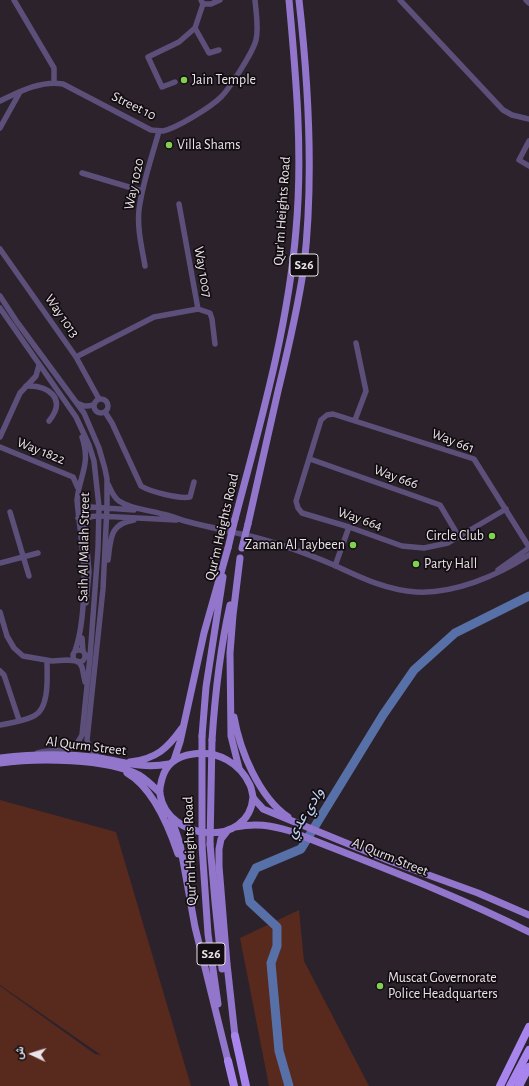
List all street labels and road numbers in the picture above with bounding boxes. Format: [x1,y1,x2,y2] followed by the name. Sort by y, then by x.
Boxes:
[109,88,159,124] street label: Street 10
[270,156,294,266] street label: Qur'm Heights Road
[120,157,148,211] street label: Way 1020
[190,245,216,299] street label: Way 1007
[290,254,318,276] road number: S26
[41,291,83,341] street label: Way 1013
[429,425,477,457] street label: Way 661
[14,434,68,468] street label: Way 1822
[371,461,421,493] street label: Way 666
[202,472,242,582] street label: Qur'm Heights Road
[75,492,93,602] street label: Saih Al Malah Street
[335,504,385,534] street label: Way 664
[45,733,127,759] street label: Al Qurm Street
[180,796,200,906] street label: Qur'm Heights Road
[349,834,431,880] street label: Al Qurm Street
[197,943,225,965] road number: S26

